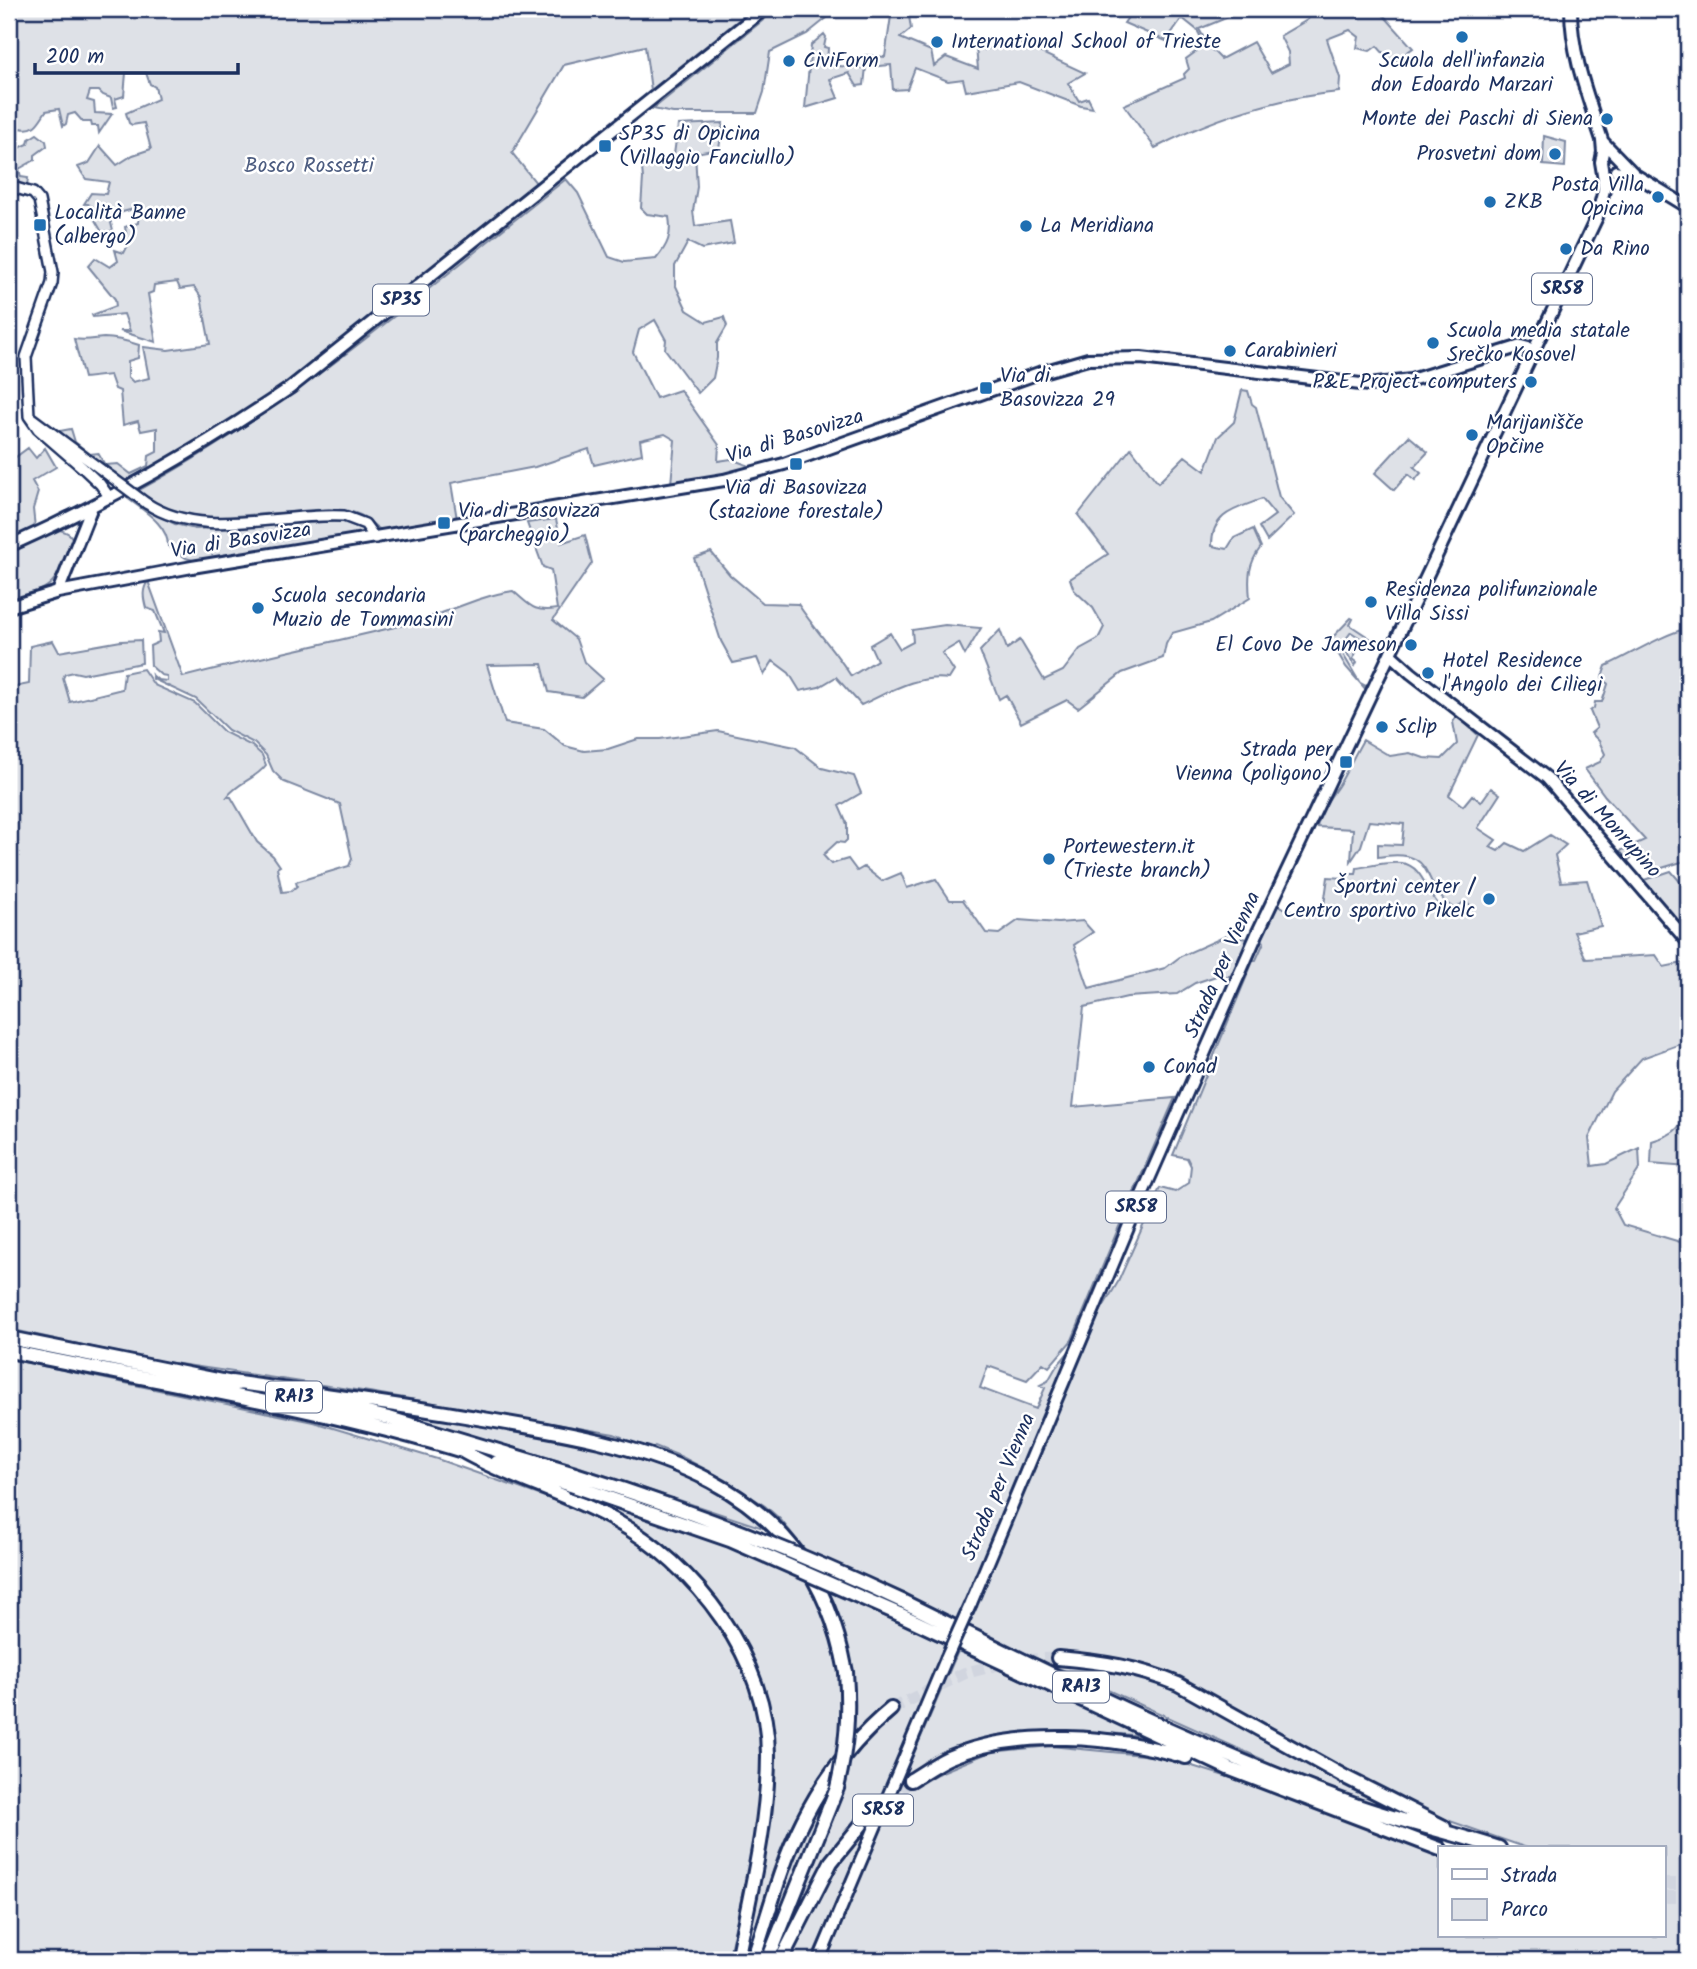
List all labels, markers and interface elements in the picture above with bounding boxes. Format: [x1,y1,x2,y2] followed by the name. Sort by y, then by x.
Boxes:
[951,26,1221,59] place label: International School of Trieste
[1454,29,1470,45] marker: Scuola dell'infanzia don Edoardo Marzari
[35,32,238,76] scale bar
[929,34,945,50] marker: International School of Trieste
[46,41,104,74] text: 200 m
[803,45,879,78] place label: CiviForm
[1371,45,1554,102] place label: Scuola dell'infanzia don Edoardo Marzari
[781,53,797,69] marker: CiviForm
[1362,103,1593,136] place label: Monte dei Paschi di Siena
[1599,111,1615,127] marker: Monte dei Paschi di Siena
[619,118,795,175] place label: SP35 di Opicina (Villaggio Fanciullo)
[597,138,613,154] marker: SP35 di Opicina (Villaggio Fanciullo)
[1416,138,1541,171] place label: Prosvetni dom
[1547,146,1563,162] marker: Prosvetni dom
[244,150,375,183] park label: Bosco Rossetti
[1551,169,1644,226] place label: Posta Villa Opicina
[1504,186,1543,219] place label: ZKB
[1650,189,1666,205] marker: Posta Villa Opicina
[1482,194,1498,210] marker: ZKB
[54,197,186,254] place label: Località Banne (albergo)
[1040,210,1154,243] place label: La Meridiana
[32,217,48,233] marker: Località Banne (albergo)
[1018,218,1034,234] marker: La Meridiana
[1580,233,1650,266] place label: Da Rino
[1558,241,1574,257] marker: Da Rino
[1532,274,1592,304] road number: SR58
[373,284,429,316] road number: SP35
[1447,315,1630,372] place label: Scuola media statale Srečko Kosovel
[1244,335,1338,368] place label: Carabinieri
[1425,335,1441,351] marker: Scuola media statale Srečko Kosovel
[1222,343,1238,359] marker: Carabinieri
[1000,360,1115,417] place label: Via di Basovizza 29
[1312,366,1517,399] place label: P&E Project computers
[1523,374,1539,390] marker: P&E Project computers
[978,380,994,396] marker: Via di Basovizza 29
[722,400,868,474] street label: Via di Basovizza
[1486,407,1584,464] place label: Marijanišče Opčine
[1464,427,1480,443] marker: Marijanišče Opčine
[788,456,804,472] marker: Via di Basovizza (stazione forestale)
[708,472,884,529] place label: Via di Basovizza (stazione forestale)
[458,495,600,552] place label: Via di Basovizza (parcheggio)
[168,514,314,568] street label: Via di Basovizza
[436,515,452,531] marker: Via di Basovizza (parcheggio)
[1385,574,1598,631] place label: Residenza polifunzionale Villa Sissi
[272,580,454,637] place label: Scuola secondaria Muzio de Tommasini
[1363,594,1379,610] marker: Residenza polifunzionale Villa Sissi
[250,600,266,616] marker: Scuola secondaria Muzio de Tommasini
[1215,629,1397,662] place label: El Covo De Jameson
[1403,637,1419,653] marker: El Covo De Jameson
[1442,645,1603,702] place label: Hotel Residence l'Angolo dei Ciliegi
[1420,665,1436,681] marker: Hotel Residence l'Angolo dei Ciliegi
[1396,711,1437,744] place label: Sclip
[1374,719,1390,735] marker: Sclip
[1175,734,1333,791] place label: Strada per Vienna (poligono)
[1338,754,1354,770] marker: Strada per Vienna (poligono)
[1545,754,1669,886] street label: Via di Monrupino
[1063,831,1211,888] place label: Portewestern.it (Trieste branch)
[1041,851,1057,867] marker: Portewestern.it (Trieste branch)
[1283,871,1477,928] place label: Športni center / Centro sportivo Pikelc
[1176,886,1270,1044] street label: Strada per Vienna
[1481,891,1497,907] marker: Športni center / Centro sportivo Pikelc
[1163,1051,1217,1084] place label: Conad
[1141,1059,1157,1075] marker: Conad
[1106,1191,1166,1222] road number: SR58
[266,1382,322,1413] road number: RA13
[953,1408,1045,1566] street label: Strada per Vienna
[1053,1672,1109,1702] road number: RA13
[853,1794,913,1826] road number: SR58
[1438,1846,1666,1938] legend
[1501,1860,1557,1893] text: Strada
[1501,1894,1548,1927] text: Parco

